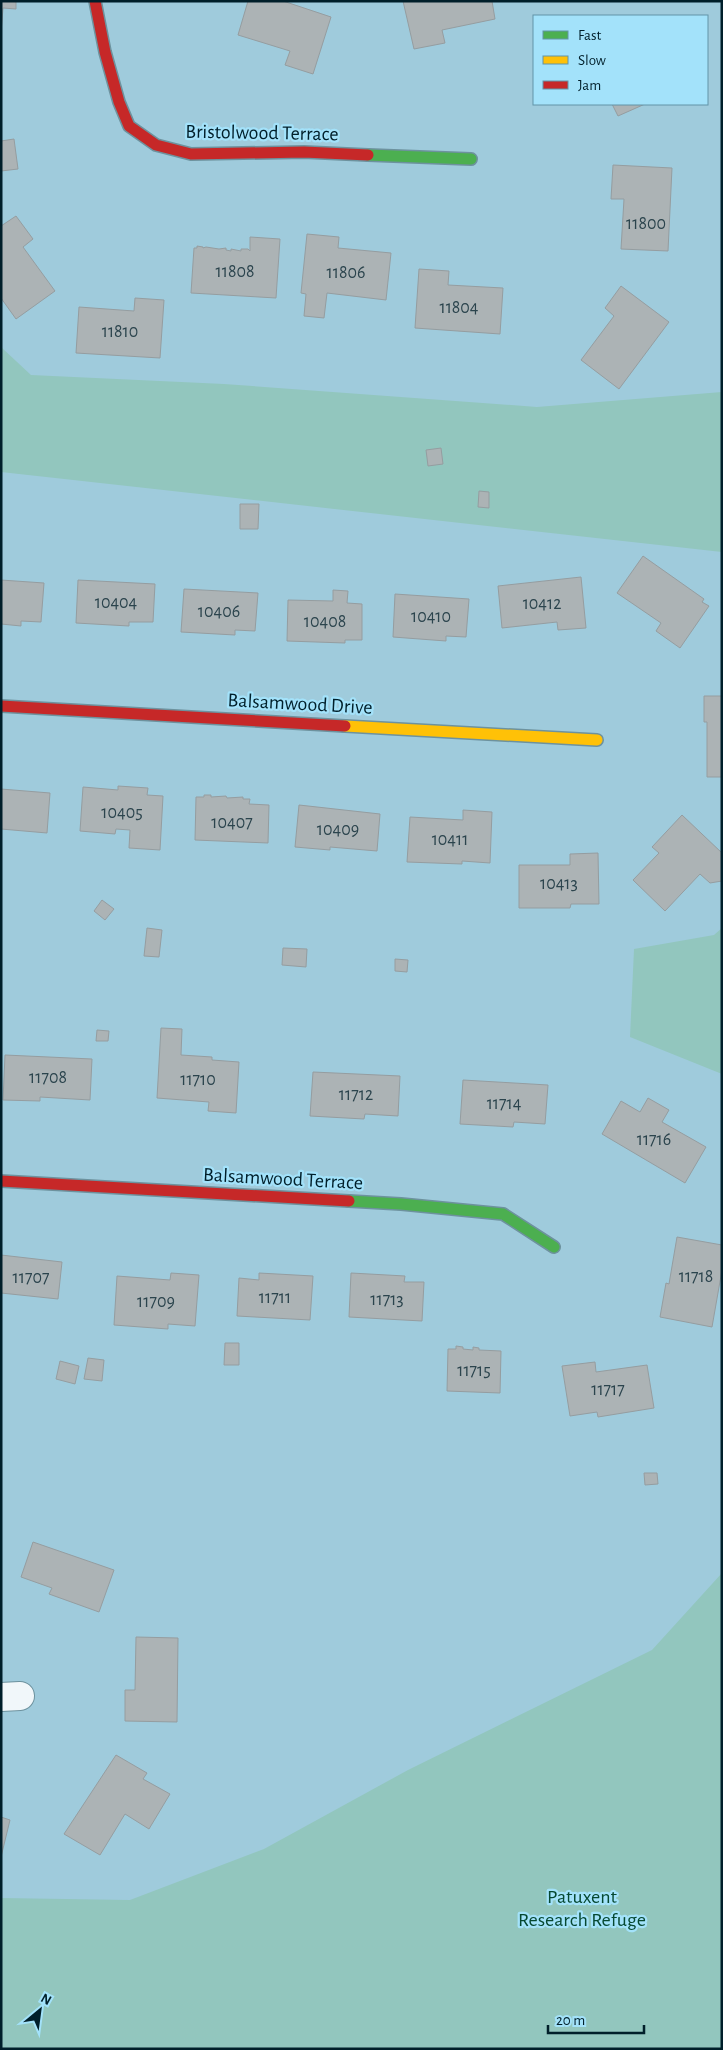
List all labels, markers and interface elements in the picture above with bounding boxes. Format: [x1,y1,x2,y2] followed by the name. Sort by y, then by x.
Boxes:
[533,15,708,105] legend
[578,28,602,43] text: Fast
[578,53,606,68] text: Slow
[578,78,601,93] text: Jam
[185,122,339,144] street label: Bristolwood Terrace
[626,215,666,233] house number: 11800
[216,263,254,281] house number: 11808
[327,264,365,282] house number: 11806
[439,299,479,317] house number: 11804
[102,323,138,341] house number: 11810
[95,594,138,612] house number: 10404
[523,595,561,613] house number: 10412
[198,603,240,621] house number: 10406
[411,608,451,626] house number: 10410
[304,613,346,631] house number: 10408
[227,690,373,718] street label: Balsamwood Drive
[101,804,143,822] house number: 10405
[211,814,253,832] house number: 10407
[317,821,359,839] house number: 10409
[432,831,468,849] house number: 10411
[540,875,578,893] house number: 10413
[29,1069,67,1087] house number: 11708
[180,1071,216,1089] house number: 11710
[339,1086,373,1104] house number: 11712
[487,1095,522,1113] house number: 11714
[637,1131,671,1149] house number: 11716
[203,1165,363,1193] street label: Balsamwood Terrace
[679,1268,713,1286] house number: 11718
[13,1269,49,1287] house number: 11707
[259,1289,291,1307] house number: 11711
[370,1291,404,1309] house number: 11713
[137,1293,175,1311] house number: 11709
[457,1362,491,1380] house number: 11715
[591,1381,625,1399] house number: 11717
[518,1887,646,1930] park label: Patuxent Research Refuge
[15,1985,65,2035] north arrow
[38,1991,53,2008] text: N
[548,2002,644,2034] scale bar
[556,2013,585,2028] text: 20 m

